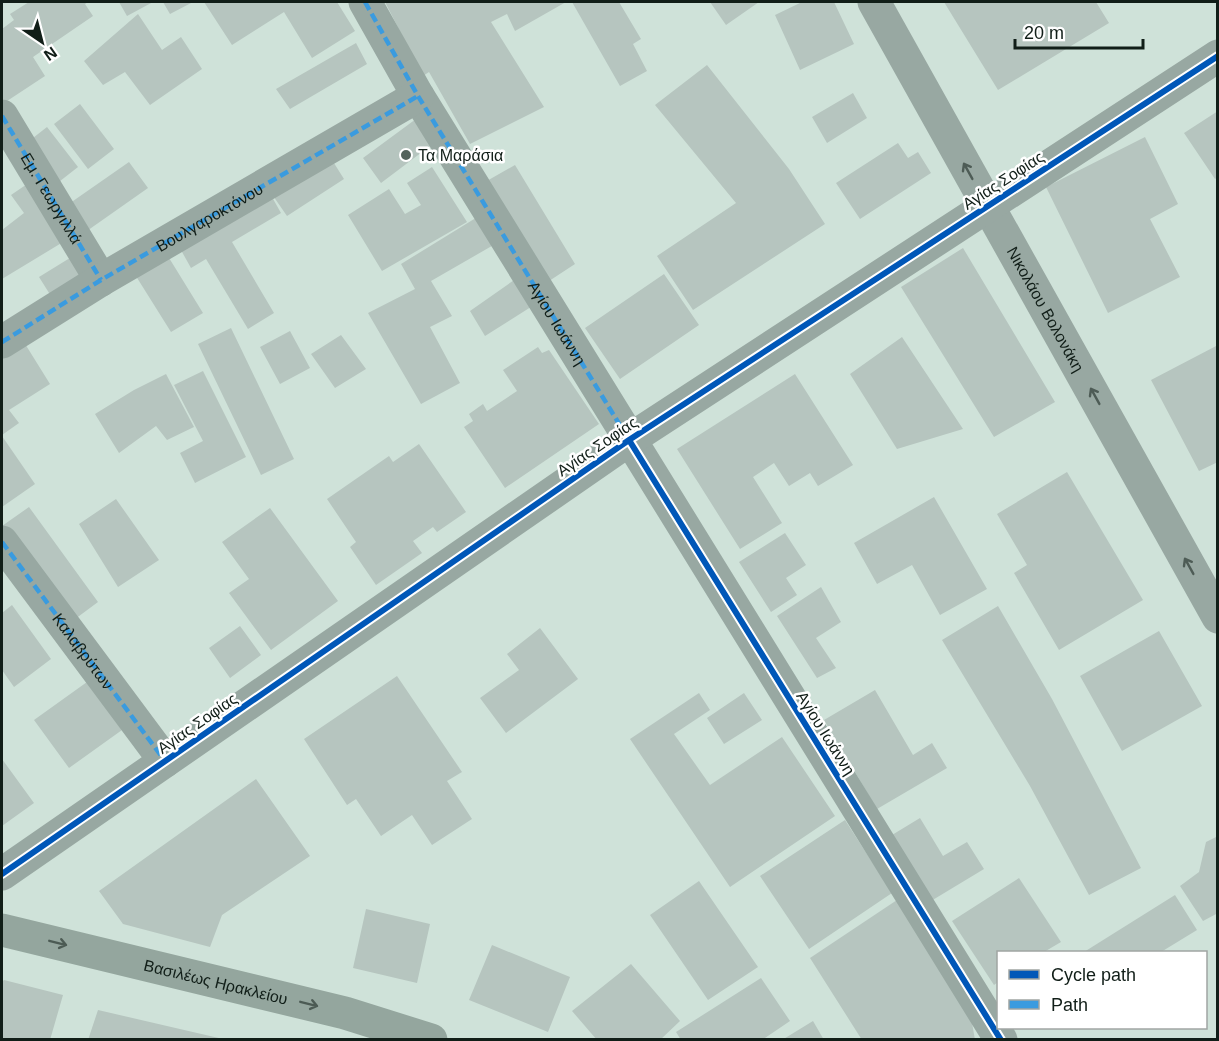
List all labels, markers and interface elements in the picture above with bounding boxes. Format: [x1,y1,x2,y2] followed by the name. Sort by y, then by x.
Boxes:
[12,12,72,72] north arrow
[1015,12,1142,50] scale bar
[1024,23,1064,43] text: 20 m
[41,44,60,64] text: N
[418,147,503,164] place label: Τα Μαράσια
[399,148,413,162] marker: Τα Μαράσια
[960,148,1047,213] street label: Αγίας Σοφίας
[17,150,85,247] street label: Εμ. Γεωργιλλά
[962,163,974,180] one-way arrow
[153,180,266,255] street label: Βουλγαροκτόνου
[1004,244,1087,375] street label: Νικολάου Βολονάκη
[525,278,589,368] street label: Αγίου Ιωάννη
[1089,387,1100,405] one-way arrow
[554,413,641,479] street label: Αγίας Σοφίας
[1183,558,1195,575] one-way arrow
[49,610,117,693] street label: Καλαβρύτων
[793,688,858,778] street label: Αγίου Ιωάννη
[154,690,240,757] street label: Αγίας Σοφίας
[49,938,68,950] one-way arrow
[997,951,1207,1029] legend
[142,957,289,1008] street label: Βασιλέως Ηρακλείου
[1051,965,1136,985] text: Cycle path
[1051,995,1088,1015] text: Path
[299,999,318,1010] one-way arrow

